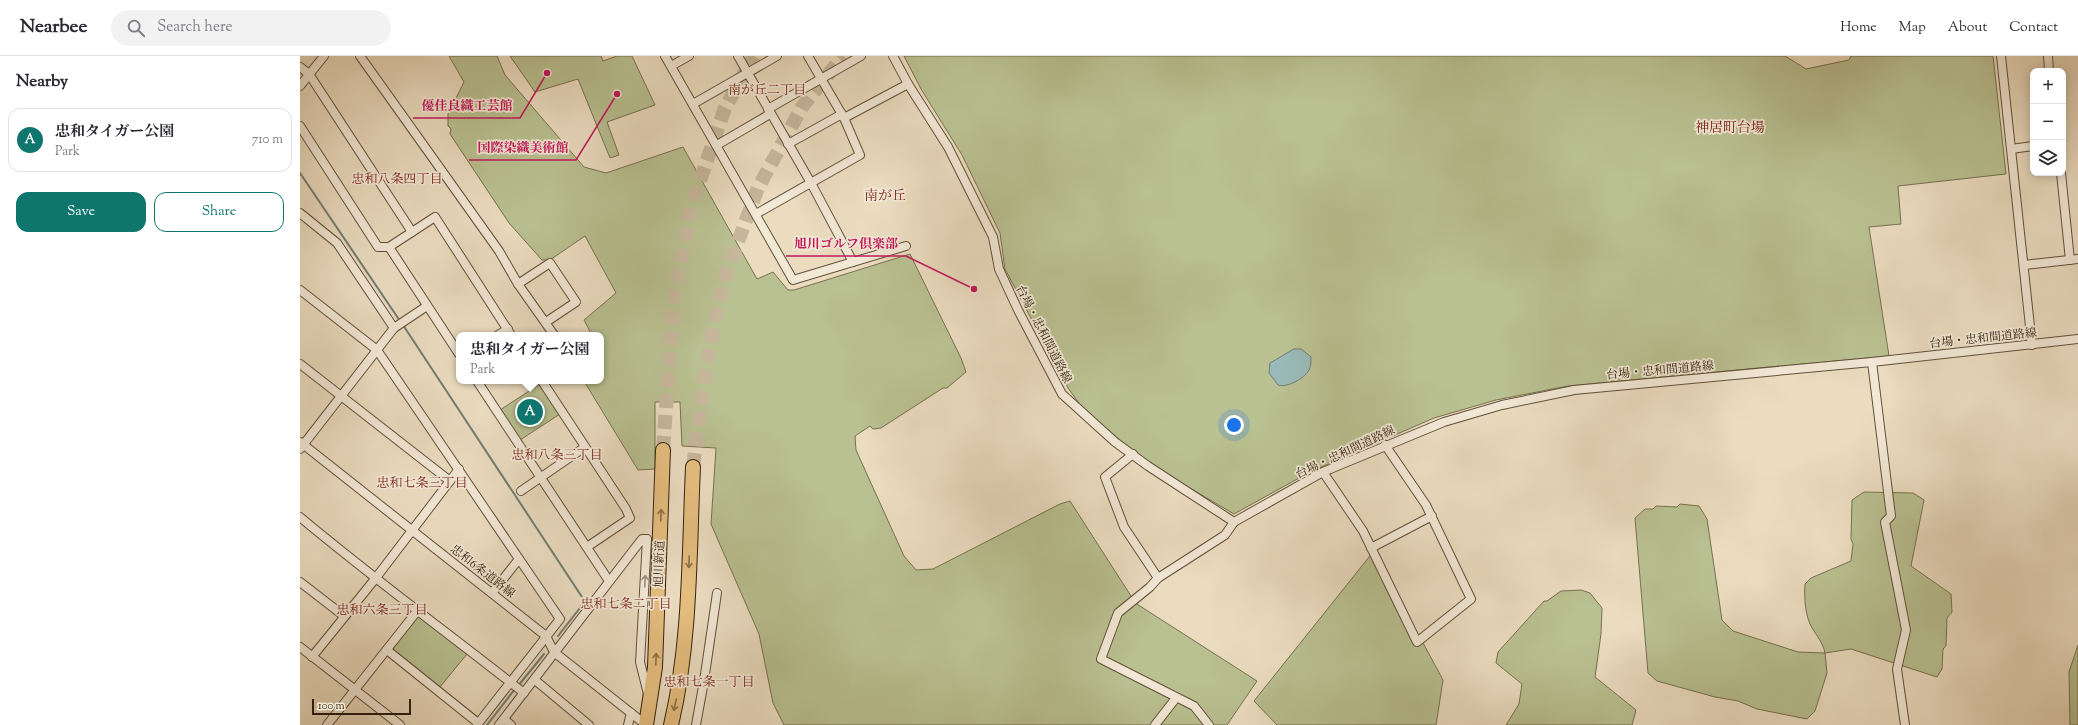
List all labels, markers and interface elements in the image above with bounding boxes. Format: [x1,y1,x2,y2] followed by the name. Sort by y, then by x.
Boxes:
[111,10,391,46] search box
[20,14,87,41] text: Nearbee
[125,17,147,39] icon: search
[157,17,233,38] text: Search here
[1840,18,1877,38] text: Home
[1899,18,1926,38] text: Map
[1948,18,1987,38] text: About
[2009,18,2058,38] text: Contact
[2030,68,2066,176] map controls
[2030,68,2066,104] button: +
[16,70,68,94] text: Nearby
[728,82,806,100] district label: 南が丘二丁目
[413,93,520,118] callout: 優佳良織工芸館
[421,98,513,116] text: 優佳良織工芸館
[2030,104,2066,140] button: −
[1695,119,1765,139] district label: 神居町台場
[55,122,174,143] text: 忠和タイガー公園
[25,131,35,149] text: A
[252,131,283,149] text: 710 m
[469,135,576,160] callout: 国際染織美術館
[477,140,569,158] text: 国際染織美術館
[2030,140,2066,176] button: layers
[55,143,80,161] text: Park
[351,171,443,189] district label: 忠和八条四丁目
[864,187,906,207] district label: 南が丘
[16,192,146,232] button: Save
[154,192,284,232] button: Share
[786,231,906,256] callout: 旭川ゴルフ倶楽部
[794,236,898,254] text: 旭川ゴルフ倶楽部
[1011,282,1076,387] street label: 台場・忠和間道路線
[1928,324,2038,354] street label: 台場・忠和間道路線
[456,332,604,384] popup
[470,340,590,361] text: 忠和タイガー公園
[1606,357,1715,385] street label: 台場・忠和間道路線
[470,361,495,379] text: Park
[517,397,543,427] pin: A
[1224,415,1244,435] your location
[1293,422,1398,484] street label: 台場・忠和間道路線
[511,447,603,465] district label: 忠和八条三丁目
[376,475,468,493] district label: 忠和七条三丁目
[657,509,665,522] one-way arrow
[650,540,670,588] street label: 旭川新道
[446,541,519,603] street label: 忠和6条道路線
[685,555,693,568] one-way arrow
[641,575,649,588] one-way arrow
[580,596,672,614] district label: 忠和七条二丁目
[336,602,428,620] district label: 忠和六条三丁目
[652,653,659,666] one-way arrow
[663,674,755,692] district label: 忠和七条一丁目
[312,697,411,716] scale bar
[318,698,345,714] text: 100 m
[671,699,679,712] one-way arrow

